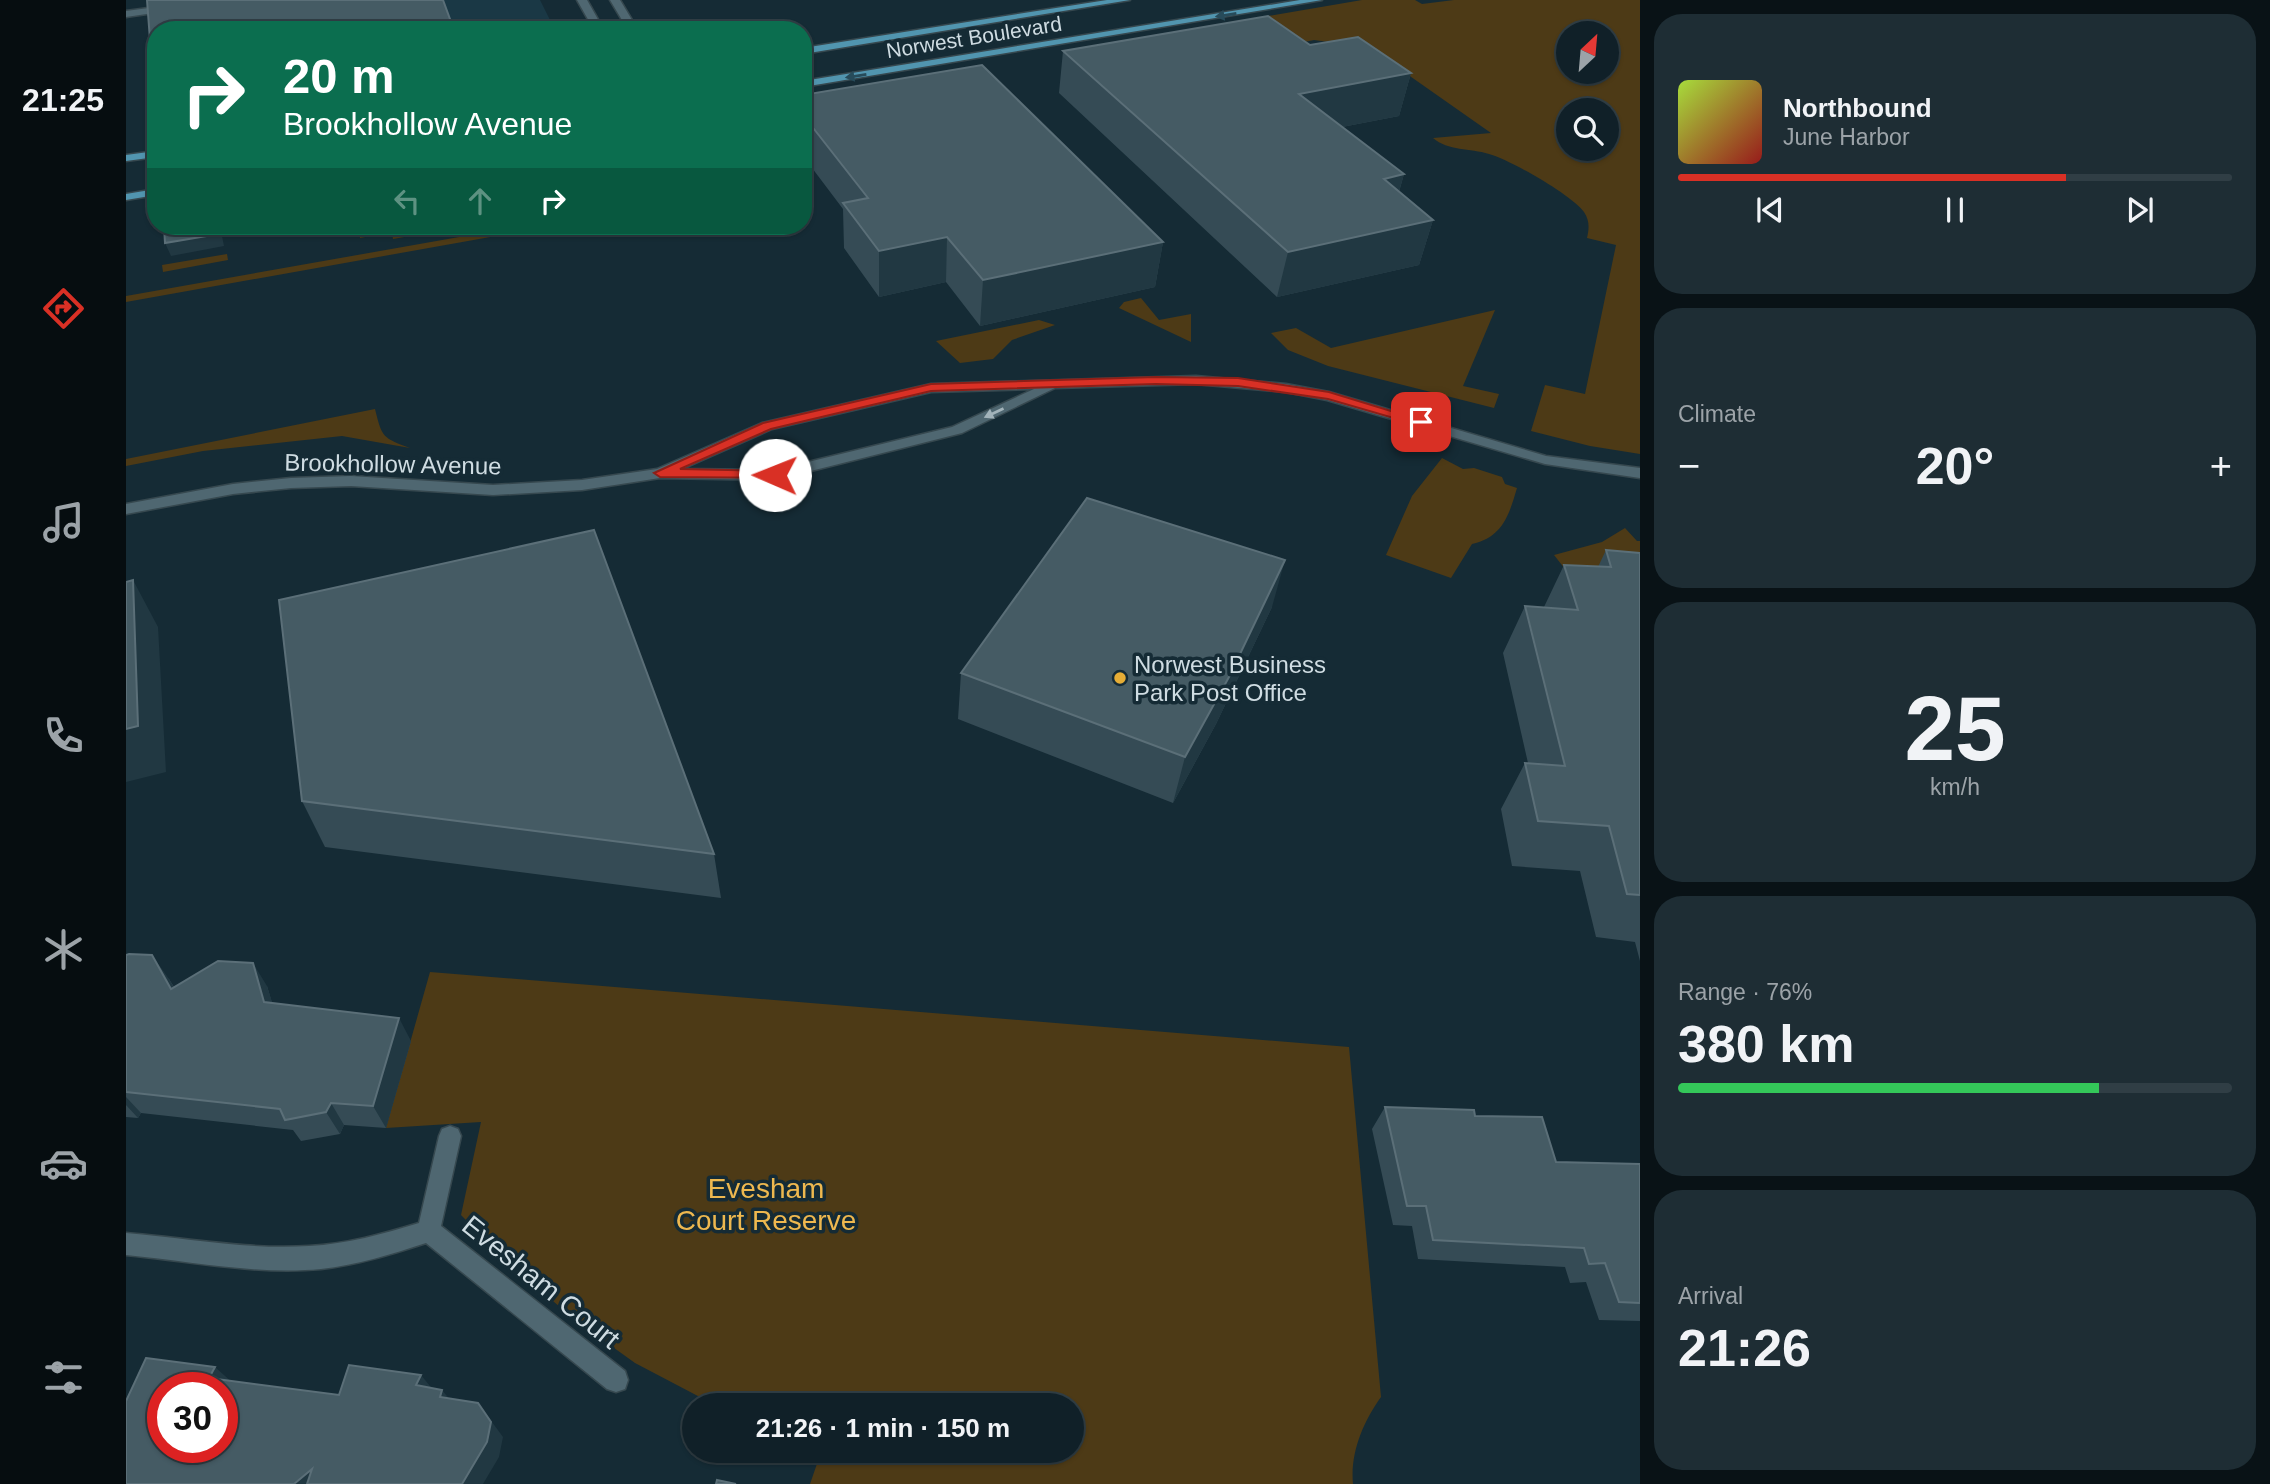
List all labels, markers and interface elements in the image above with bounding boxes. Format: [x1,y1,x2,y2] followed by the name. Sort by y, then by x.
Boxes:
[1215,10,1237,21] one-way arrow
[885,12,1063,62] street label: Norwest Boulevard
[1556,21,1619,84] north arrow
[1556,21,1619,161] map controls
[168,49,259,140] icon: right
[283,49,395,103] text: 20 m
[845,71,867,82] one-way arrow
[22,82,104,118] text: 21:25
[1783,93,1932,123] text: Northbound
[1556,98,1619,161] button: search
[283,106,572,142] text: Brookhollow Avenue
[1783,124,1910,150] text: June Harbor
[388,182,426,220] icon: left
[461,182,499,220] icon: ahead
[534,182,572,220] icon: right
[1751,191,1789,229] icon: previous
[1936,191,1974,229] icon: pause
[2121,191,2159,229] icon: next
[39,284,88,333] icon: directions
[1391,392,1451,452] pin
[1678,401,1756,427] text: Climate
[1402,403,1440,441] icon: arrive
[984,407,1004,419] one-way arrow
[1916,437,1994,495] text: 20°
[738,438,812,512] position arrow
[1678,445,1700,487] text: −
[2210,445,2232,487] text: +
[284,449,502,479] street label: Brookhollow Avenue
[39,498,88,547] icon: music
[1134,651,1326,706] place label: Norwest Business Park Post Office
[1112,670,1128,686] marker: Norwest Business Park Post Office
[1904,678,2006,779] text: 25
[39,711,88,760] icon: phone
[1930,774,1980,800] text: km/h
[39,925,88,974] icon: climate
[1678,979,1812,1005] text: Range · 76%
[1678,1015,1854,1073] text: 380 km
[39,1139,88,1188] icon: car
[676,1173,856,1236] park label: Evesham Court Reserve
[456,1209,626,1355] street label: Evesham Court
[1678,1283,1743,1309] text: Arrival
[1678,1319,1811,1377] text: 21:26
[39,1353,88,1402] icon: filters
[147,1372,238,1463] speed limit sign: 30
[756,1413,1010,1443] text: 21:26 · 1 min · 150 m

